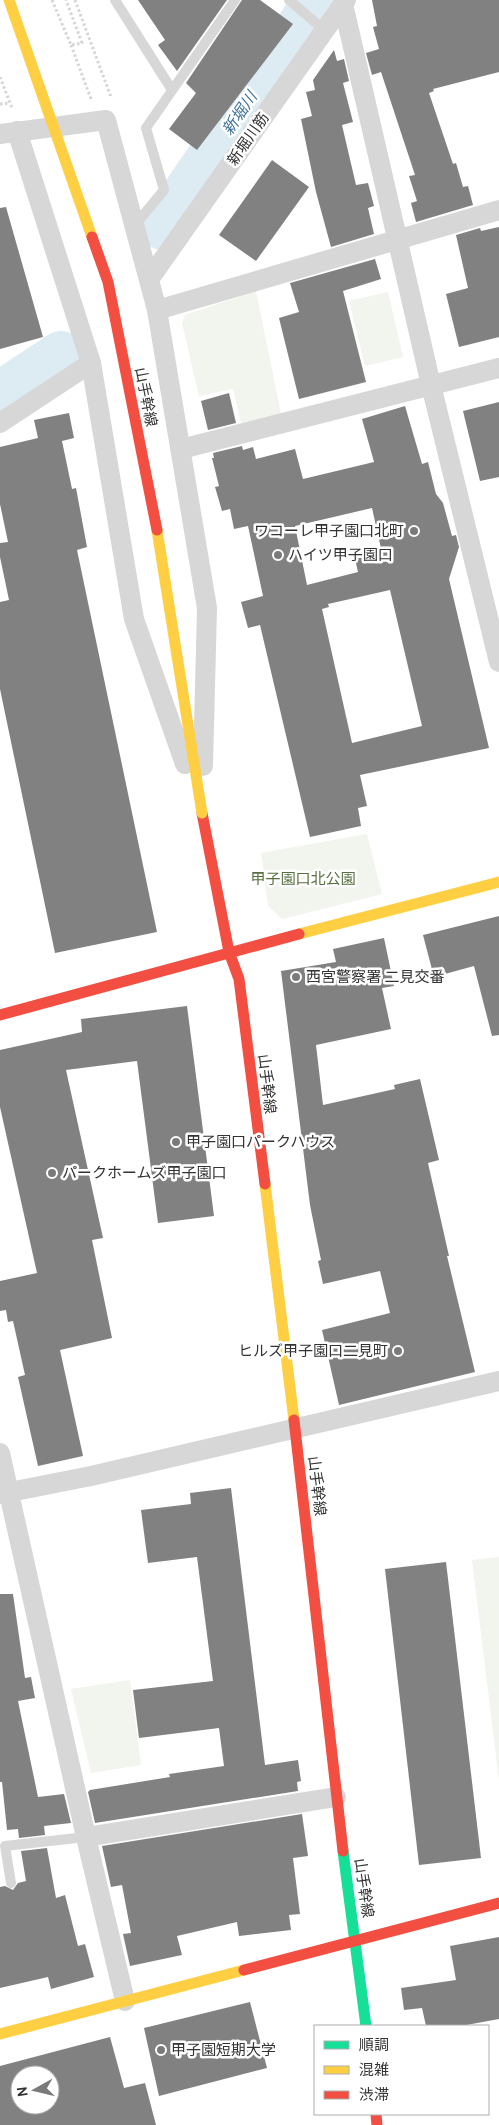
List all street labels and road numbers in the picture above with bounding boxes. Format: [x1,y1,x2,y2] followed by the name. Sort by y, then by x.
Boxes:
[224,110,274,170] street label: 新堀川筋
[129,366,160,429] street label: 山手幹線
[252,1053,279,1115] street label: 山手幹線
[302,1455,329,1517] street label: 山手幹線
[349,1857,376,1919] street label: 山手幹線

